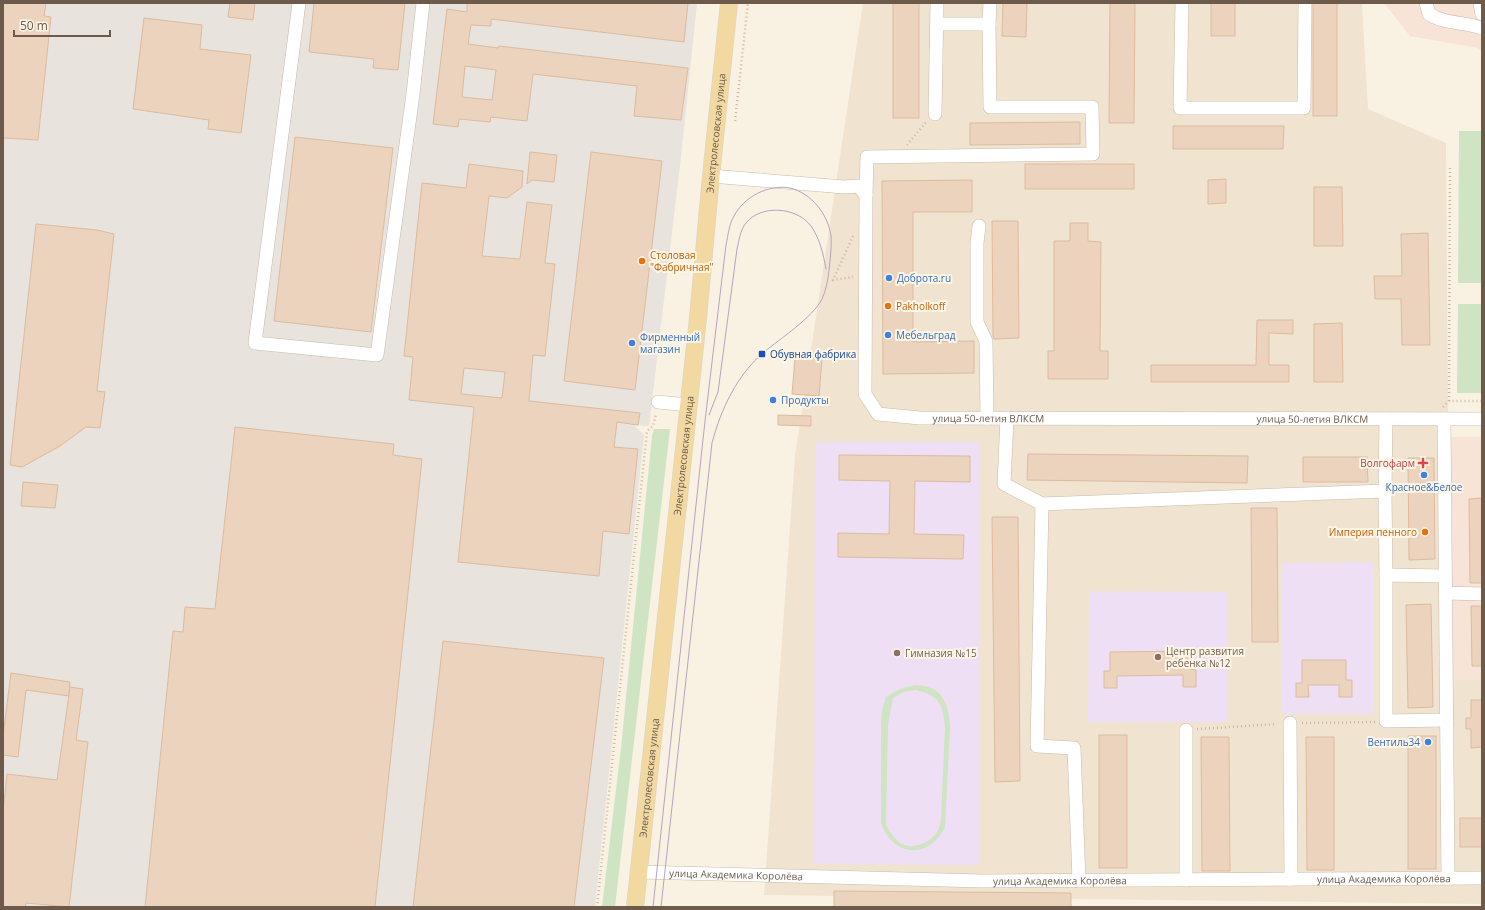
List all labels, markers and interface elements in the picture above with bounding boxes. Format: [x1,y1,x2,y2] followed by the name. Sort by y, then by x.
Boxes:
[14,12,110,38] scale bar
[20,17,48,34] text: 50 m
[702,73,729,194] street label: Электролесовская улица
[650,248,713,274] place label: Столовая "Фабричная"
[637,256,647,266] marker: Столовая "Фабричная"
[897,271,951,285] place label: Доброта.ru
[884,273,894,283] marker: Доброта.ru
[896,299,947,313] place label: Pakholkoff
[883,301,893,311] marker: Pakholkoff
[896,328,956,342] place label: Мебельград
[640,330,700,356] place label: Фирменный магазин
[883,330,893,340] marker: Мебельград
[627,338,637,348] marker: Фирменный магазин
[770,347,856,361] place label: Обувная фабрика
[757,349,767,359] marker: Обувная фабрика
[781,393,829,407] place label: Продукты
[670,395,697,516] street label: Электролесовская улица
[768,395,778,405] marker: Продукты
[933,411,1044,425] street label: улица 50-летия ВЛКСМ
[1257,412,1368,426] street label: улица 50-летия ВЛКСМ
[1360,456,1415,470] place label: Волгофарм
[1418,458,1428,468] marker: Волгофарм
[1419,470,1429,480] marker: Красное&Белое
[1386,480,1463,494] place label: Красное&Белое
[1329,525,1417,539] place label: Империя пенного
[1420,527,1430,537] marker: Империя пенного
[1166,644,1244,670] place label: Центр развития ребенка №12
[905,646,977,660] place label: Гимназия №15
[892,648,902,658] marker: Гимназия №15
[1153,652,1163,662] marker: Центр развития ребенка №12
[635,717,662,838] street label: Электролесовская улица
[1367,735,1420,749] place label: Вентиль34
[1423,737,1433,747] marker: Вентиль34
[669,866,803,883] street label: улица Академика Королёва
[1317,871,1451,886] street label: улица Академика Королёва
[993,873,1127,888] street label: улица Академика Королёва

